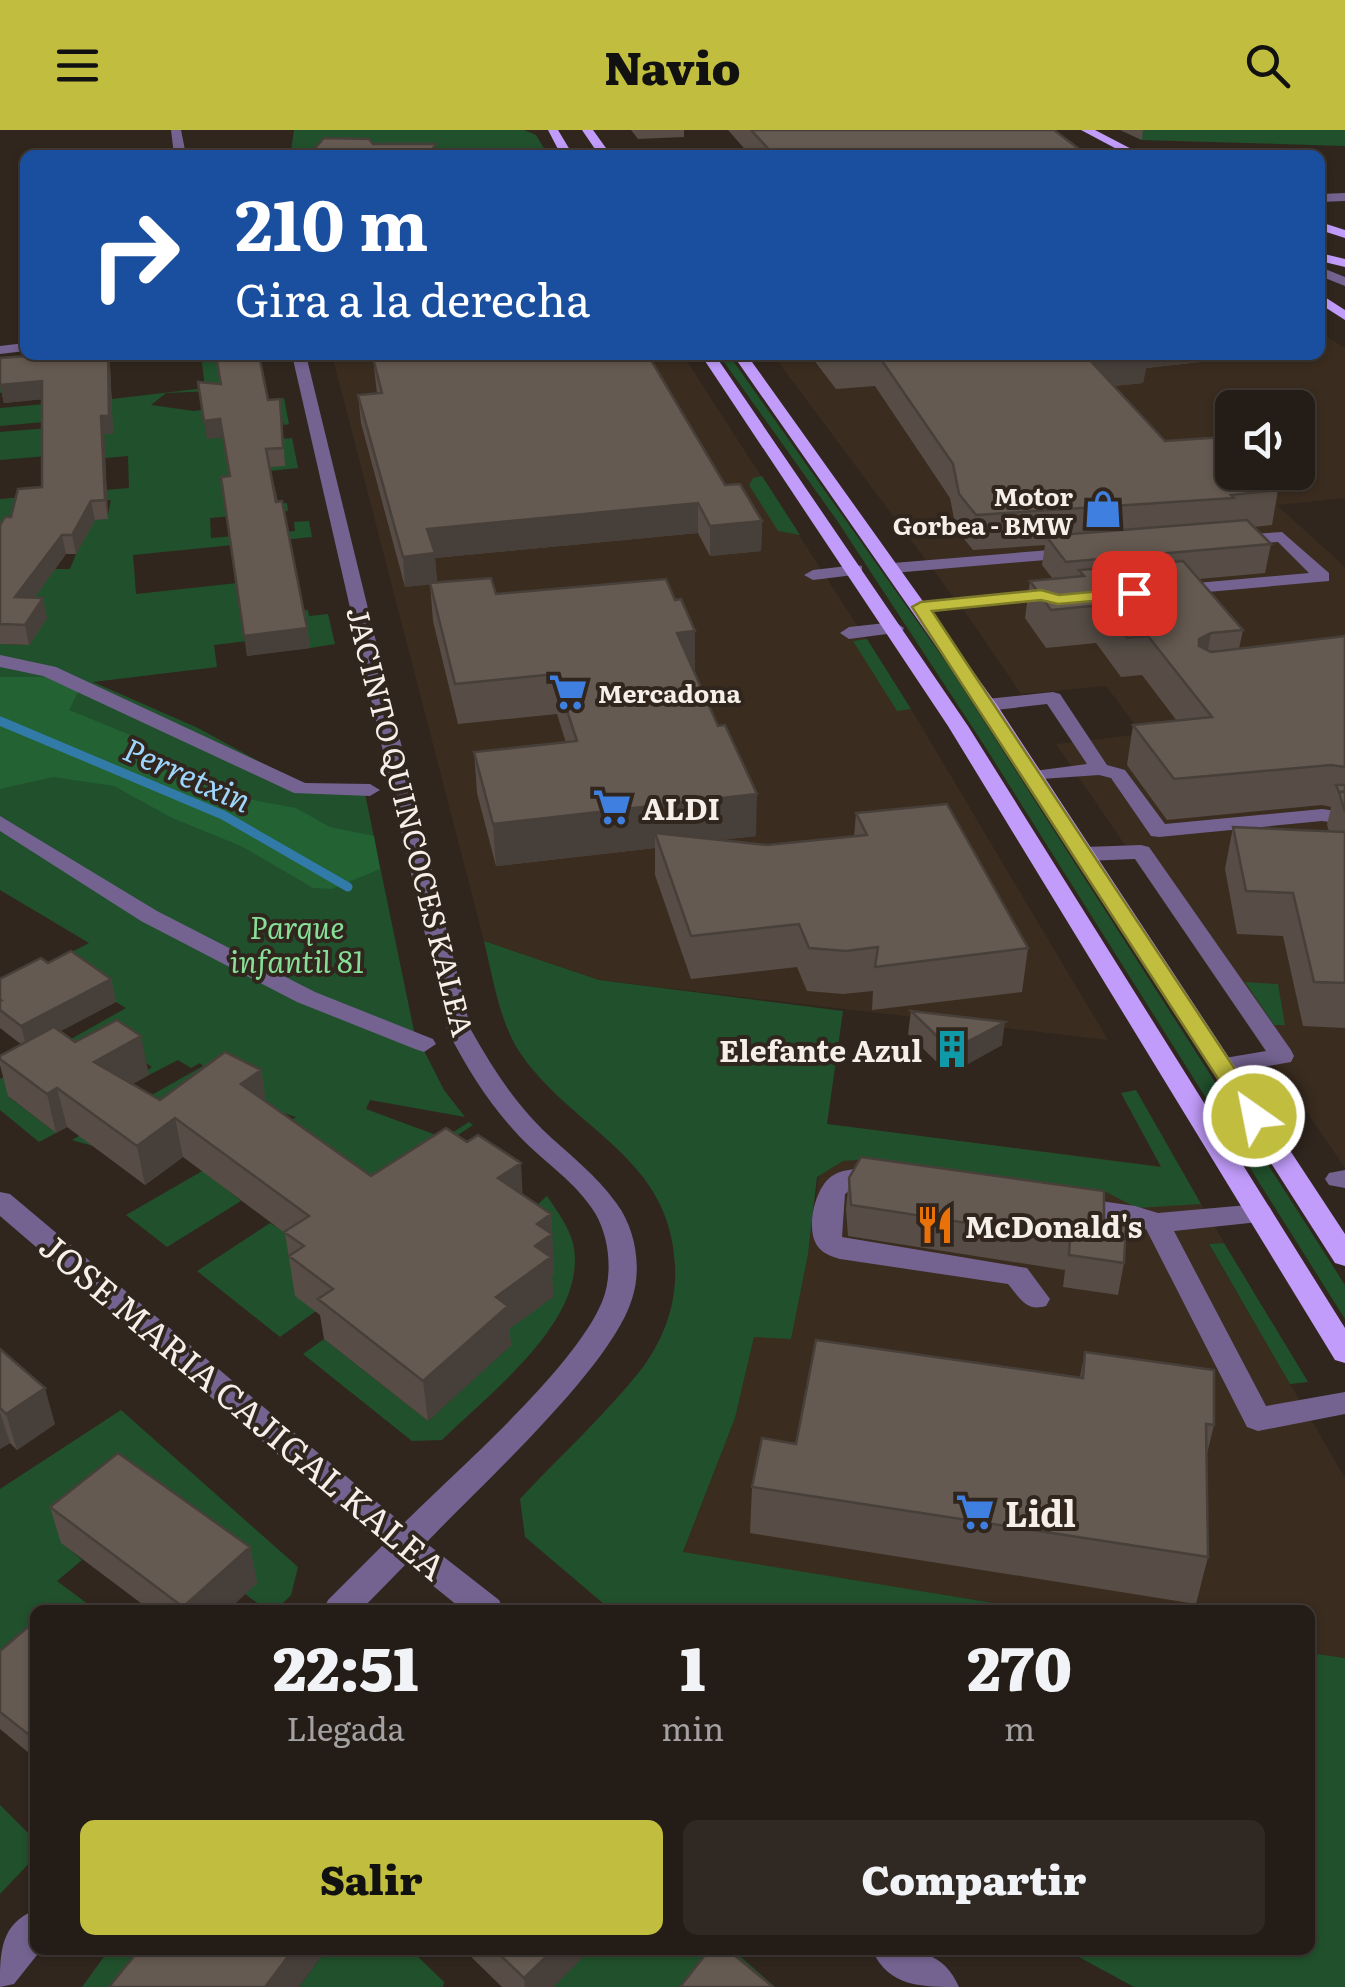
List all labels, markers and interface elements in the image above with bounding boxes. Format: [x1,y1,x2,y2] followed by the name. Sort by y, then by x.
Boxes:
[604,32,741,99] text: Navio
[50,38,105,93] icon: menu
[1240,38,1295,93] icon: search
[235,169,428,273] text: 210 m
[70,190,200,320] icon: right
[235,264,590,331] text: Gira a la derecha
[1215,390,1315,490] map controls
[1215,390,1315,490] button: sound
[893,477,1073,543] place label: Motor Gorbea - BMW
[1082,488,1124,530] shop icon: Motor Gorbea - BMW
[1092,551,1177,636] pin
[1107,566,1162,621] icon: arrive
[337,601,487,1041] street label: JACINTO QUINCOCES KALEA
[547,671,589,713] supermarket icon: Mercadona
[598,674,742,711] place label: Mercadona
[116,724,260,822] water label: Perretxin
[642,785,720,829] place label: ALDI
[591,786,633,828] supermarket icon: ALDI
[230,904,364,982] park label: Parque infantil 81
[719,1027,922,1071] place label: Elefante Azul
[931,1028,973,1070] building icon: Elefante Azul
[1202,1064,1306,1168] position arrow
[965,1203,1142,1247] place label: McDonald's
[914,1204,956,1246] restaurant icon: McDonald's
[29,1219,459,1591] street label: JOSE MARIA CAJIGAL KALEA
[1005,1486,1076,1538] place label: Lidl
[954,1491,996,1533] supermarket icon: Lidl
[273,1620,418,1709] text: 22:51
[680,1620,705,1709] text: 1
[967,1620,1072,1709] text: 270
[287,1703,405,1751] text: Llegada
[661,1703,724,1751] text: min
[1004,1703,1035,1751] text: m
[80,1820,663,1935] button: Salir
[683,1820,1265,1935] button: Compartir

